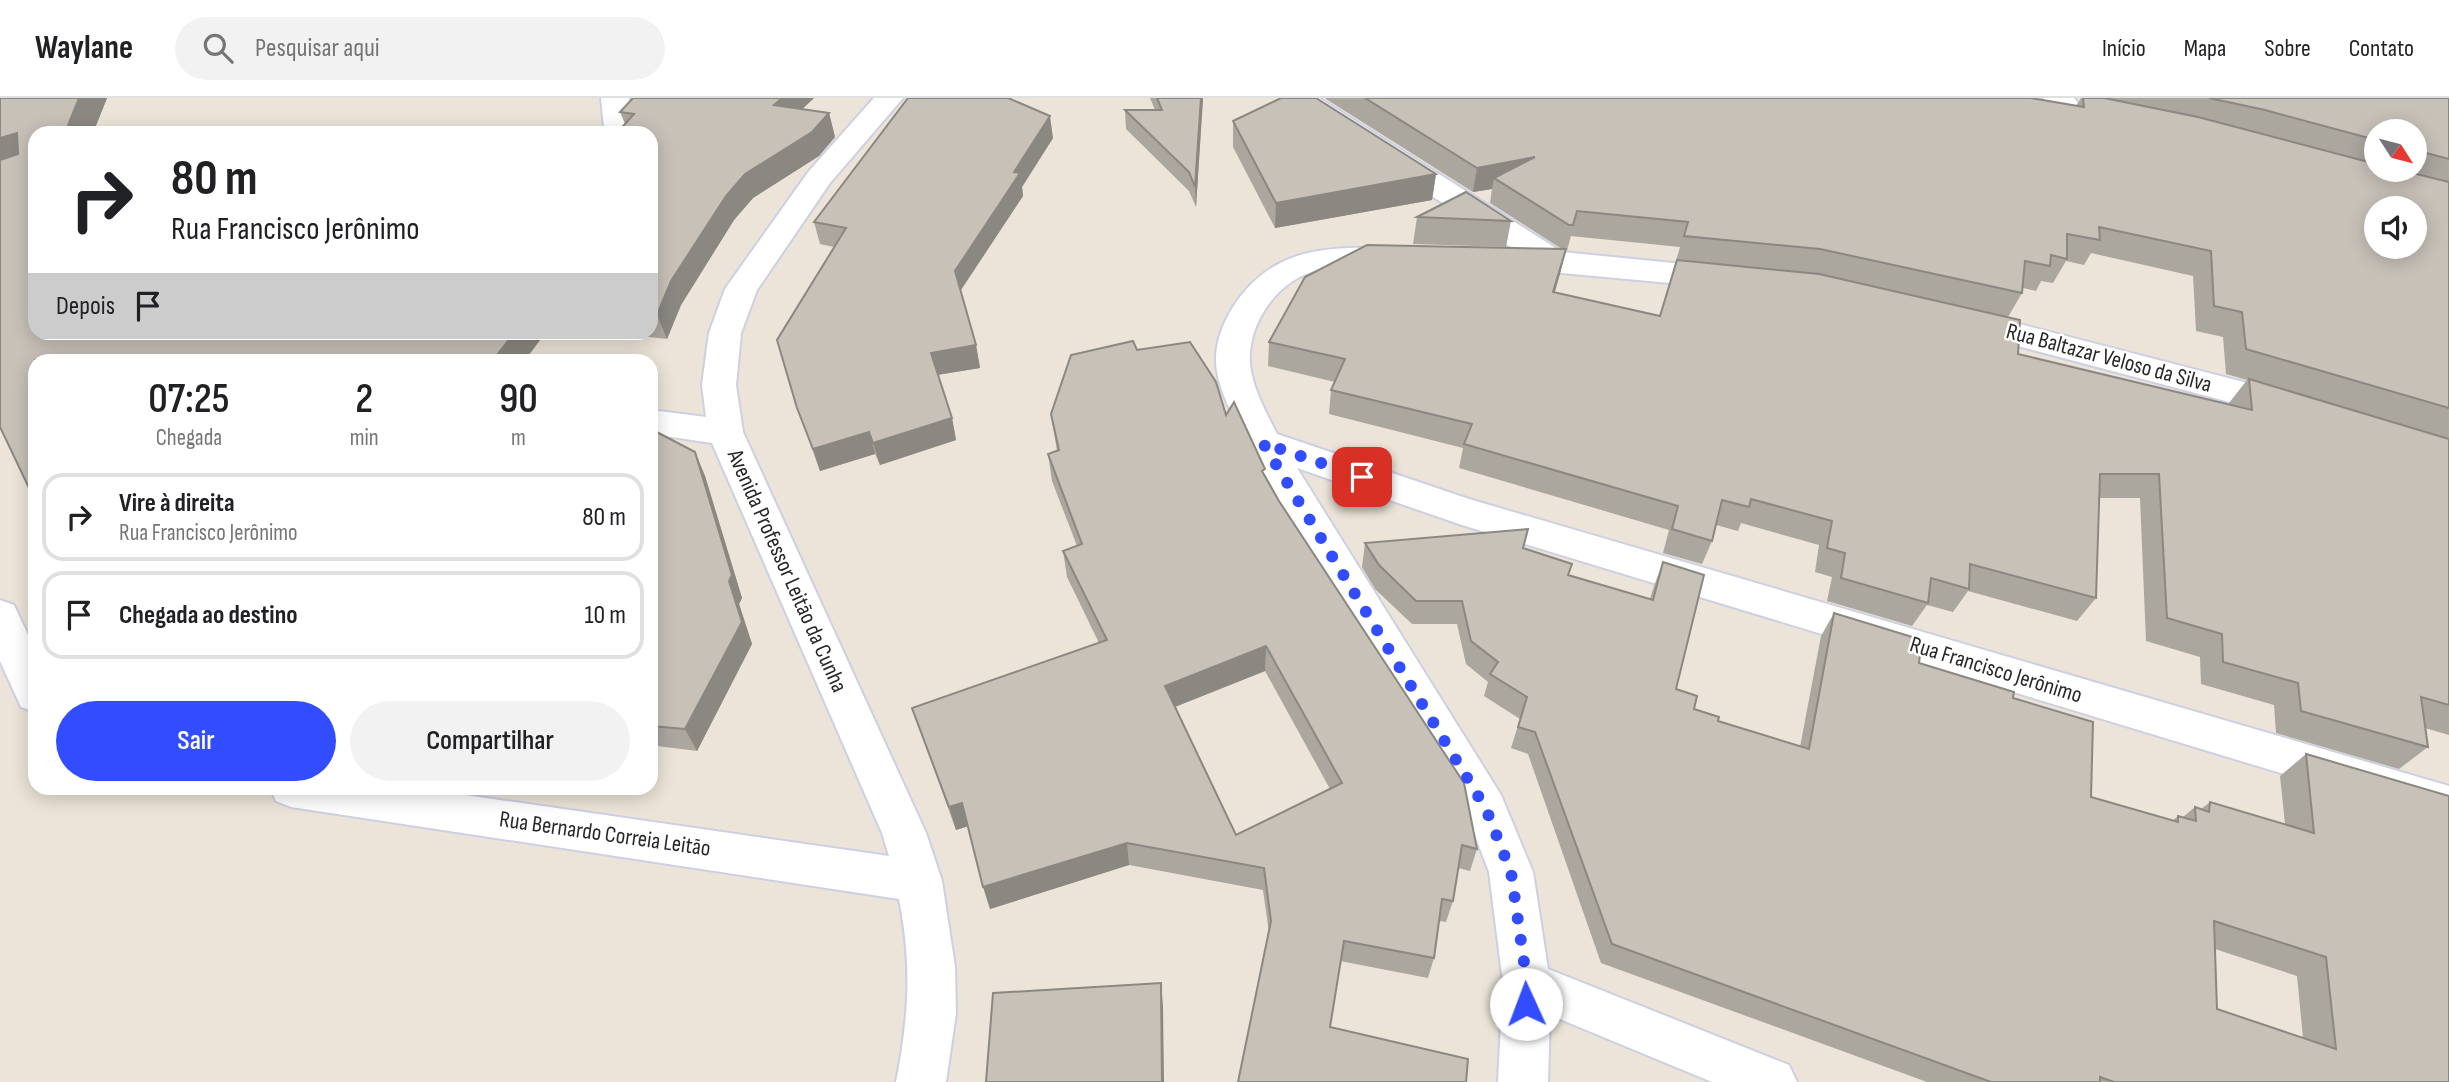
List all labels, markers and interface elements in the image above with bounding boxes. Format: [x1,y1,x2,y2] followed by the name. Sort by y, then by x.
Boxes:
[175,17,665,80] search box
[35,28,133,68] text: Waylane
[199,29,237,67] icon: search
[255,33,380,64] text: Pesquisar aqui
[2102,34,2146,63] text: Início
[2184,34,2226,63] text: Mapa
[2264,34,2311,63] text: Sobre
[2349,34,2414,63] text: Contato
[2364,119,2427,182] north arrow
[2364,119,2427,259] map controls
[171,150,258,209] text: 80 m
[56,154,147,245] icon: right
[2364,196,2427,259] button: sound
[171,210,419,249] text: Rua Francisco Jerônimo
[129,287,167,325] icon: arrive
[56,291,115,322] text: Depois
[2003,317,2215,399] street label: Rua Baltazar Veloso da Silva
[148,374,230,425] text: 07:25
[355,374,373,425] text: 2
[499,374,538,425] text: 90
[156,424,222,452] text: Chegada
[350,424,379,452] text: min
[511,424,526,452] text: m
[720,444,853,697] street label: Avenida Professor Leitão da Cunha
[1332,447,1392,507] pin
[1343,458,1381,496] icon: arrive
[119,488,235,519] text: Vire à direita
[60,498,98,536] icon: right
[582,502,626,533] text: 80 m
[119,519,298,547] text: Rua Francisco Jerônimo
[60,596,98,634] icon: arrive
[119,600,298,631] text: Chegada ao destino
[584,600,626,631] text: 10 m
[1907,631,2085,709] street label: Rua Francisco Jerônimo
[56,701,336,781] button: Sair
[350,701,630,781] button: Compartilhar
[498,805,712,863] street label: Rua Bernardo Correia Leitão
[1489,967,1563,1041] position arrow

